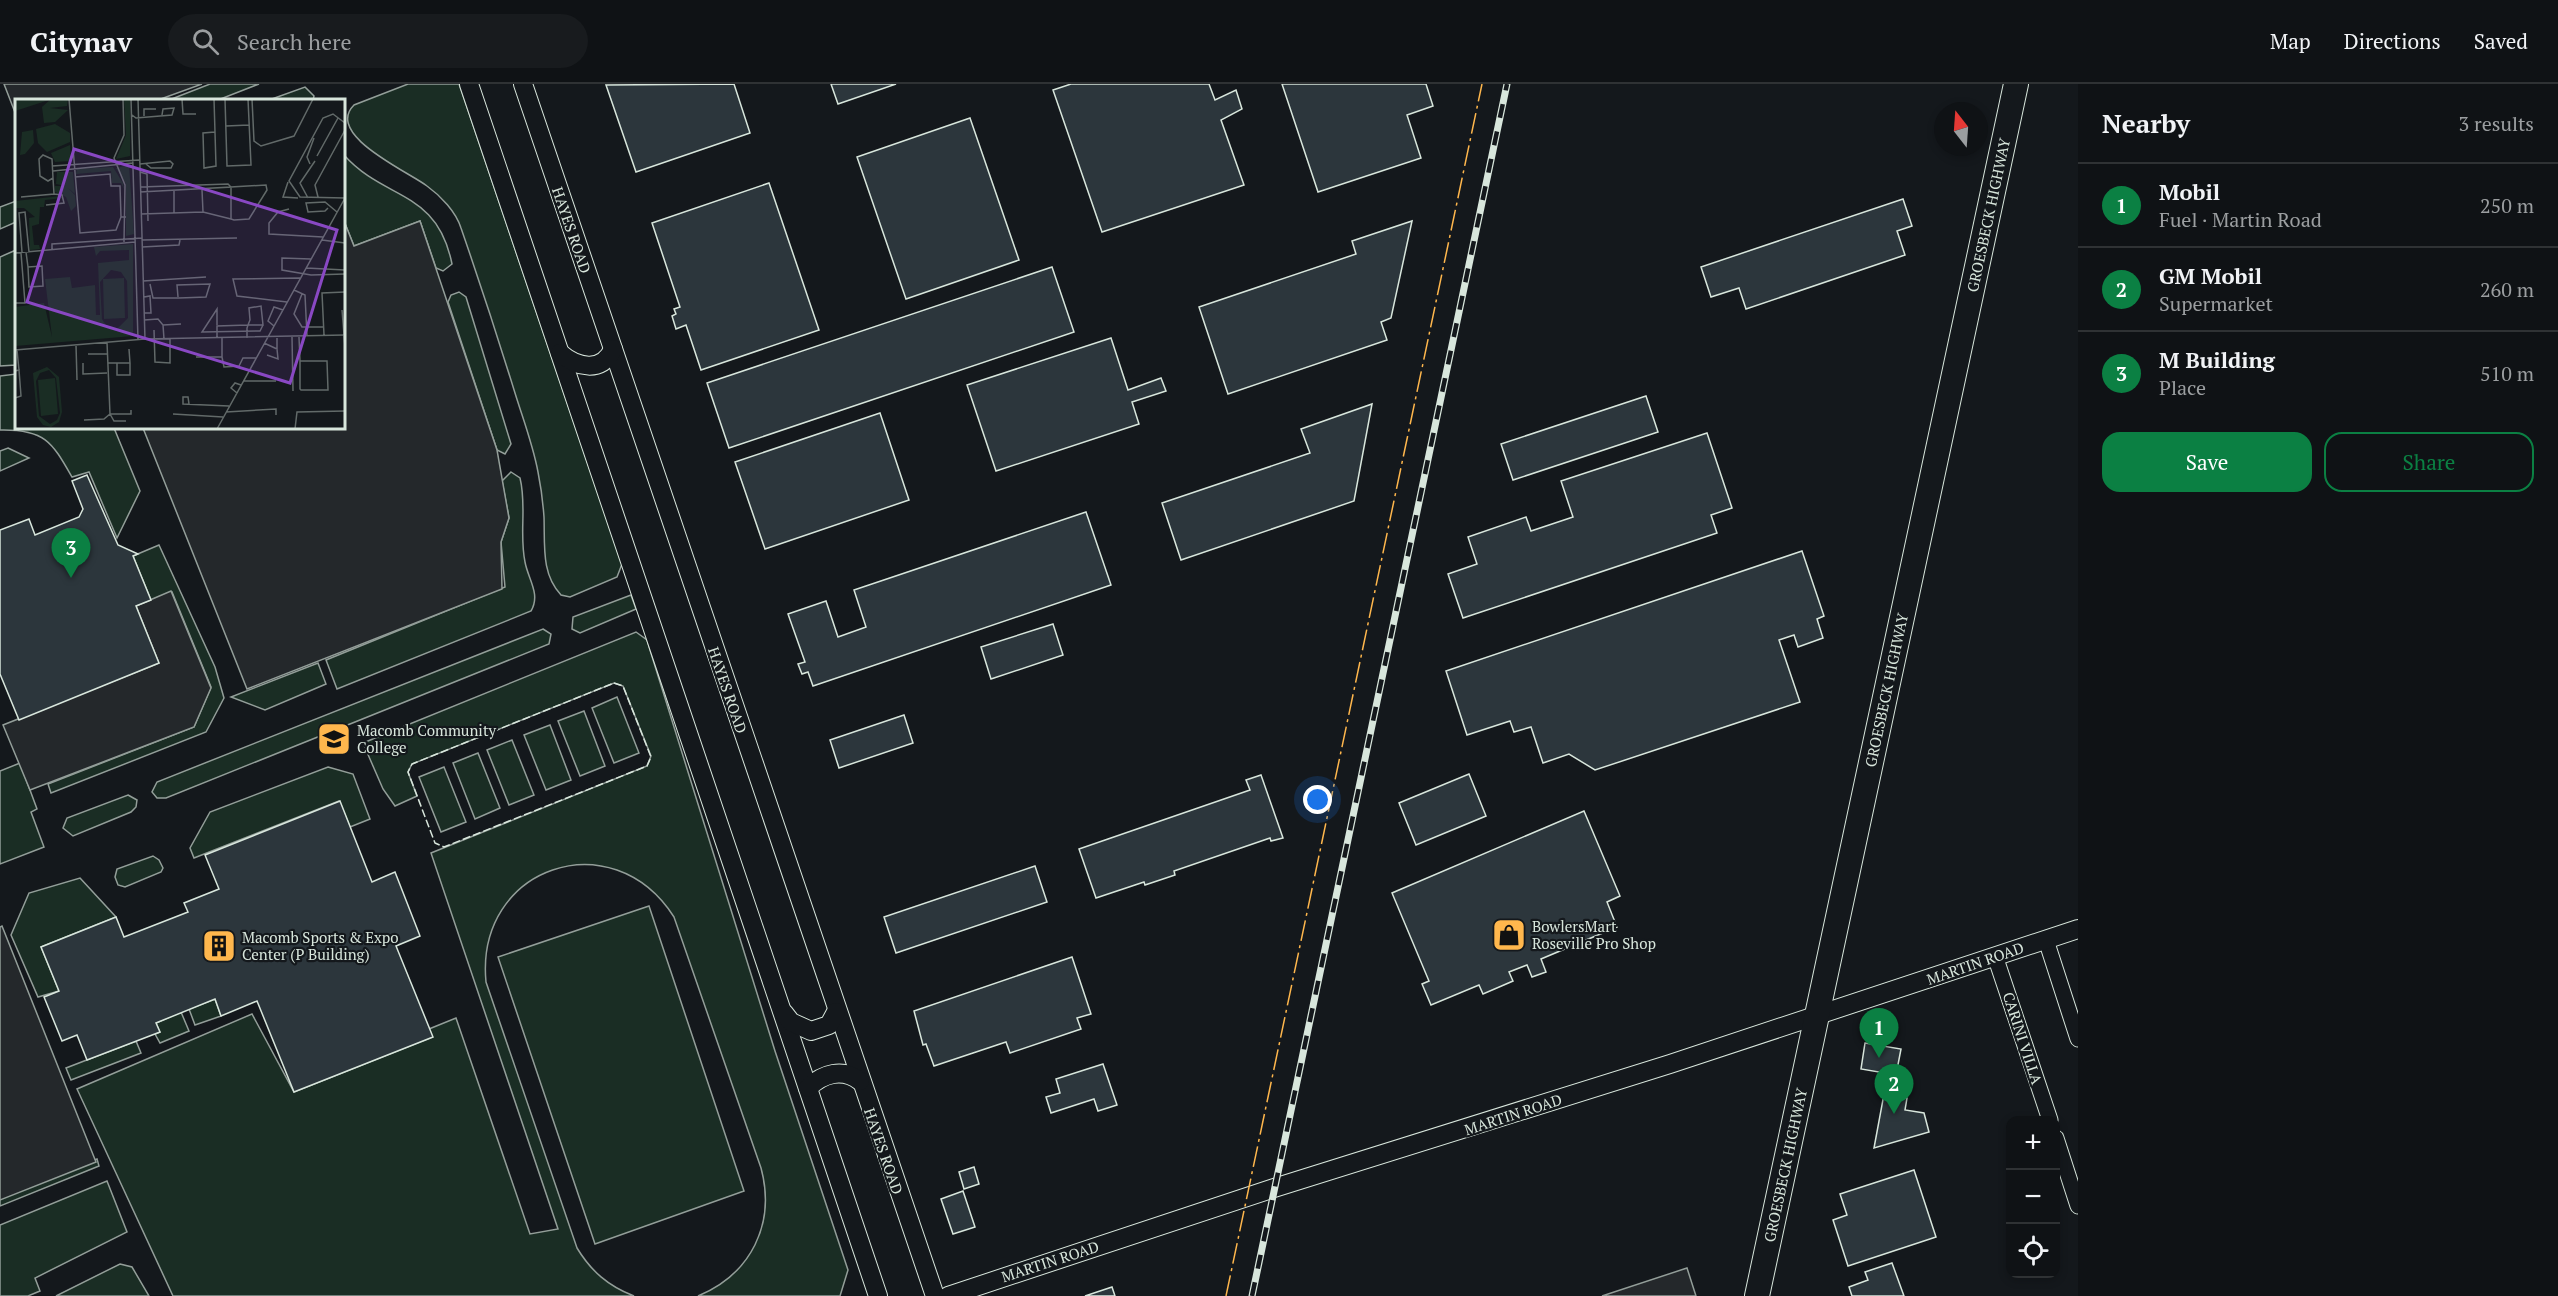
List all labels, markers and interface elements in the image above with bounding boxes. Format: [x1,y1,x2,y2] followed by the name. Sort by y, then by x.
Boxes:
[168,14,588,68] search box
[30,23,132,60] text: Citynav
[189,25,222,58] icon: search
[237,27,352,56] text: Search here
[2270,27,2311,55] text: Map
[2344,27,2441,55] text: Directions
[2474,27,2528,55] text: Saved
[15,99,345,429] inset map
[1934,102,1988,156] north arrow
[2102,106,2190,140] text: Nearby
[2459,110,2534,137] text: 3 results
[1962,136,2014,294] street label: GROESBECK HIGHWAY
[2159,177,2220,206] text: Mobil
[548,184,596,276] street label: HAYES ROAD
[2116,192,2127,219] text: 1
[2480,192,2534,219] text: 250 m
[2159,206,2322,233] text: Fuel · Martin Road
[2159,261,2262,290] text: GM Mobil
[2116,276,2127,303] text: 2
[2480,276,2534,303] text: 260 m
[2159,290,2273,317] text: Supermarket
[2159,345,2275,374] text: M Building
[2116,360,2127,387] text: 3
[2480,360,2534,387] text: 510 m
[2159,374,2206,401] text: Place
[2102,432,2312,492] button: Save
[2324,432,2534,492] button: Share
[52,528,90,578] pin: 3
[1860,611,1912,769] street label: GROESBECK HIGHWAY
[704,644,752,736] street label: HAYES ROAD
[357,720,496,757] place label: Macomb Community College
[316,721,352,757] school or university icon: Macomb Community College
[1303,785,1332,814] your location
[1532,916,1656,953] place label: BowlersMart Roseville Pro Shop
[1491,917,1527,953] shop icon: BowlersMart Roseville Pro Shop
[242,927,399,964] place label: Macomb Sports & Expo Center (P Building)
[201,928,237,964] building icon: Macomb Sports & Expo Center (P Building)
[1924,937,2026,989] street label: MARTIN ROAD
[1999,989,2048,1088] street label: CARINI VILLA
[1860,1008,1898,1058] pin: 1
[1874,1064,1914,1114] pin: 2
[1759,1086,1811,1244] street label: GROESBECK HIGHWAY
[1462,1089,1564,1139] street label: MARTIN ROAD
[860,1105,908,1197] street label: HAYES ROAD
[2006,1116,2060,1278] map controls
[2006,1116,2060,1170] button: +
[2006,1170,2060,1224] button: −
[2006,1224,2060,1278] button: locate
[999,1236,1101,1286] street label: MARTIN ROAD

